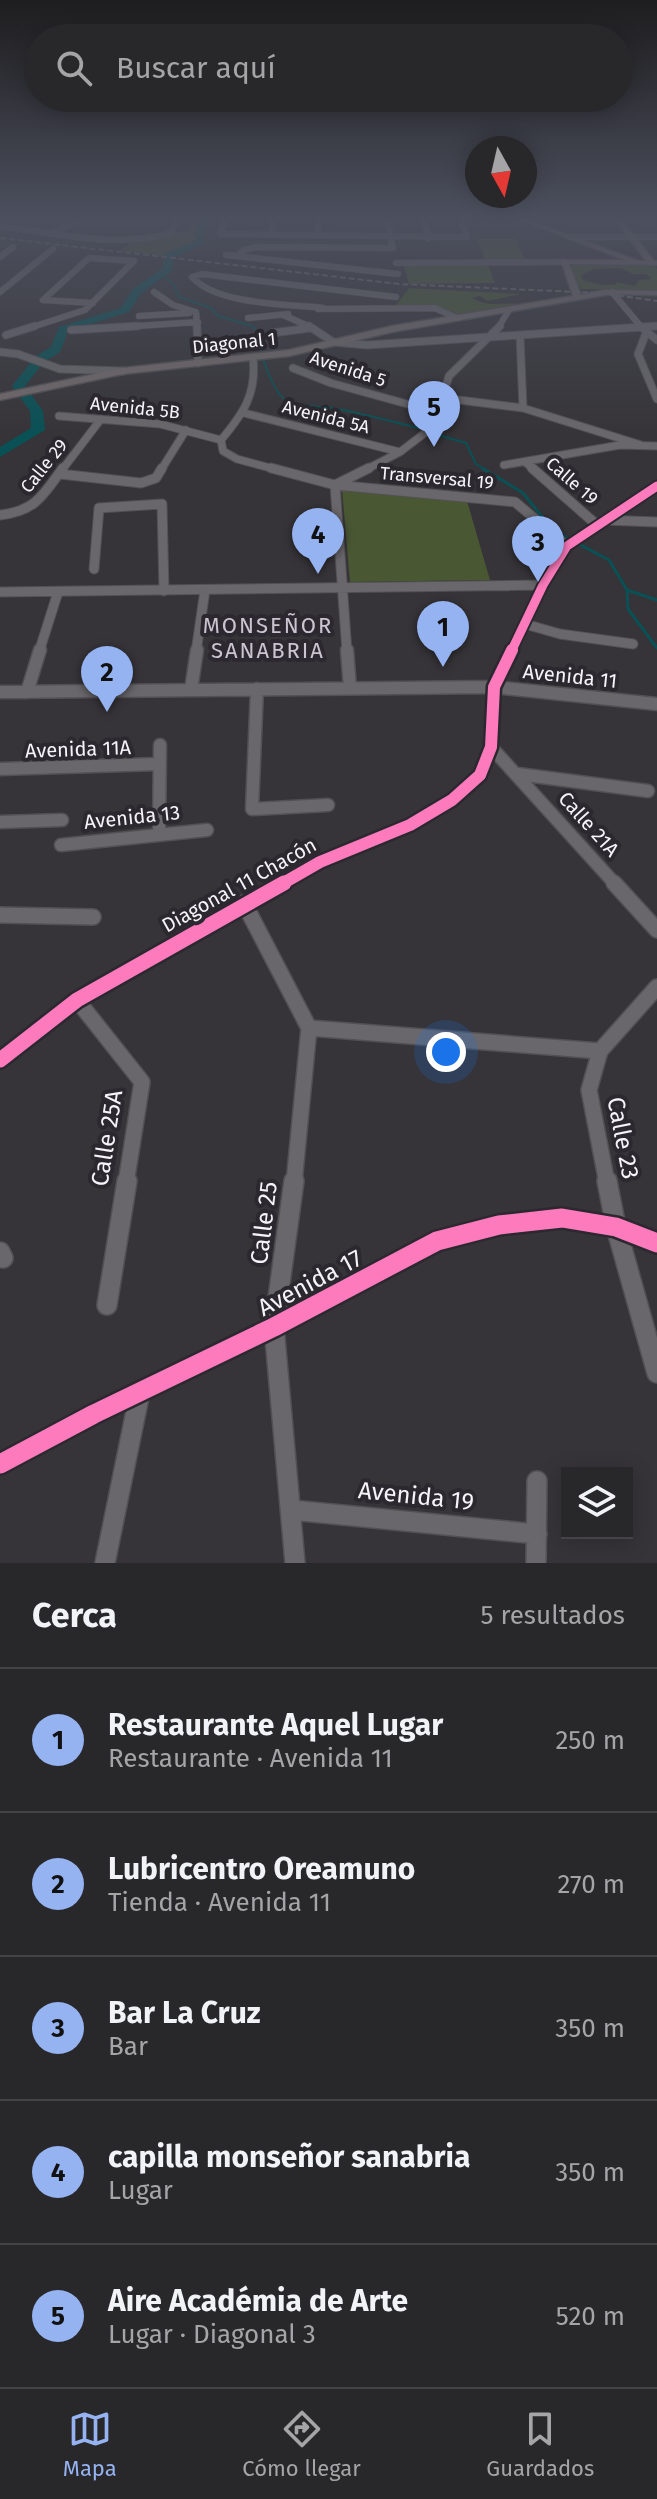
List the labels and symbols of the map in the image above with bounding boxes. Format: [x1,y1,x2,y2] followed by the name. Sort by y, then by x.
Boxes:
[465,136,537,208] north arrow
[191,328,277,358] street label: Diagonal 1
[307,346,389,392] street label: Avenida 5
[408,381,460,447] pin: 5
[89,392,181,424] street label: Avenida 5B
[280,396,373,439] street label: Avenida 5A
[16,435,72,497] street label: Calle 29
[541,452,603,510] street label: Calle 19
[379,462,495,494] street label: Transversal 19
[292,508,344,574] pin: 4
[512,516,564,582] pin: 3
[417,601,469,667] pin: 1
[203,612,333,664] district label: MONSEÑOR SANABRIA
[81,646,133,712] pin: 2
[522,659,618,693] street label: Avenida 11
[25,735,132,763] street label: Avenida 11A
[554,787,625,862] street label: Calle 21A
[83,800,181,834] street label: Avenida 13
[158,833,320,937] street label: Diagonal 11 Chacón
[426,1032,466,1072] your location
[86,1088,128,1188] street label: Calle 25A
[601,1095,645,1181] street label: Calle 23
[245,1180,283,1266] street label: Calle 25
[253,1244,367,1322] street label: Avenida 17
[357,1476,475,1516] street label: Avenida 19

